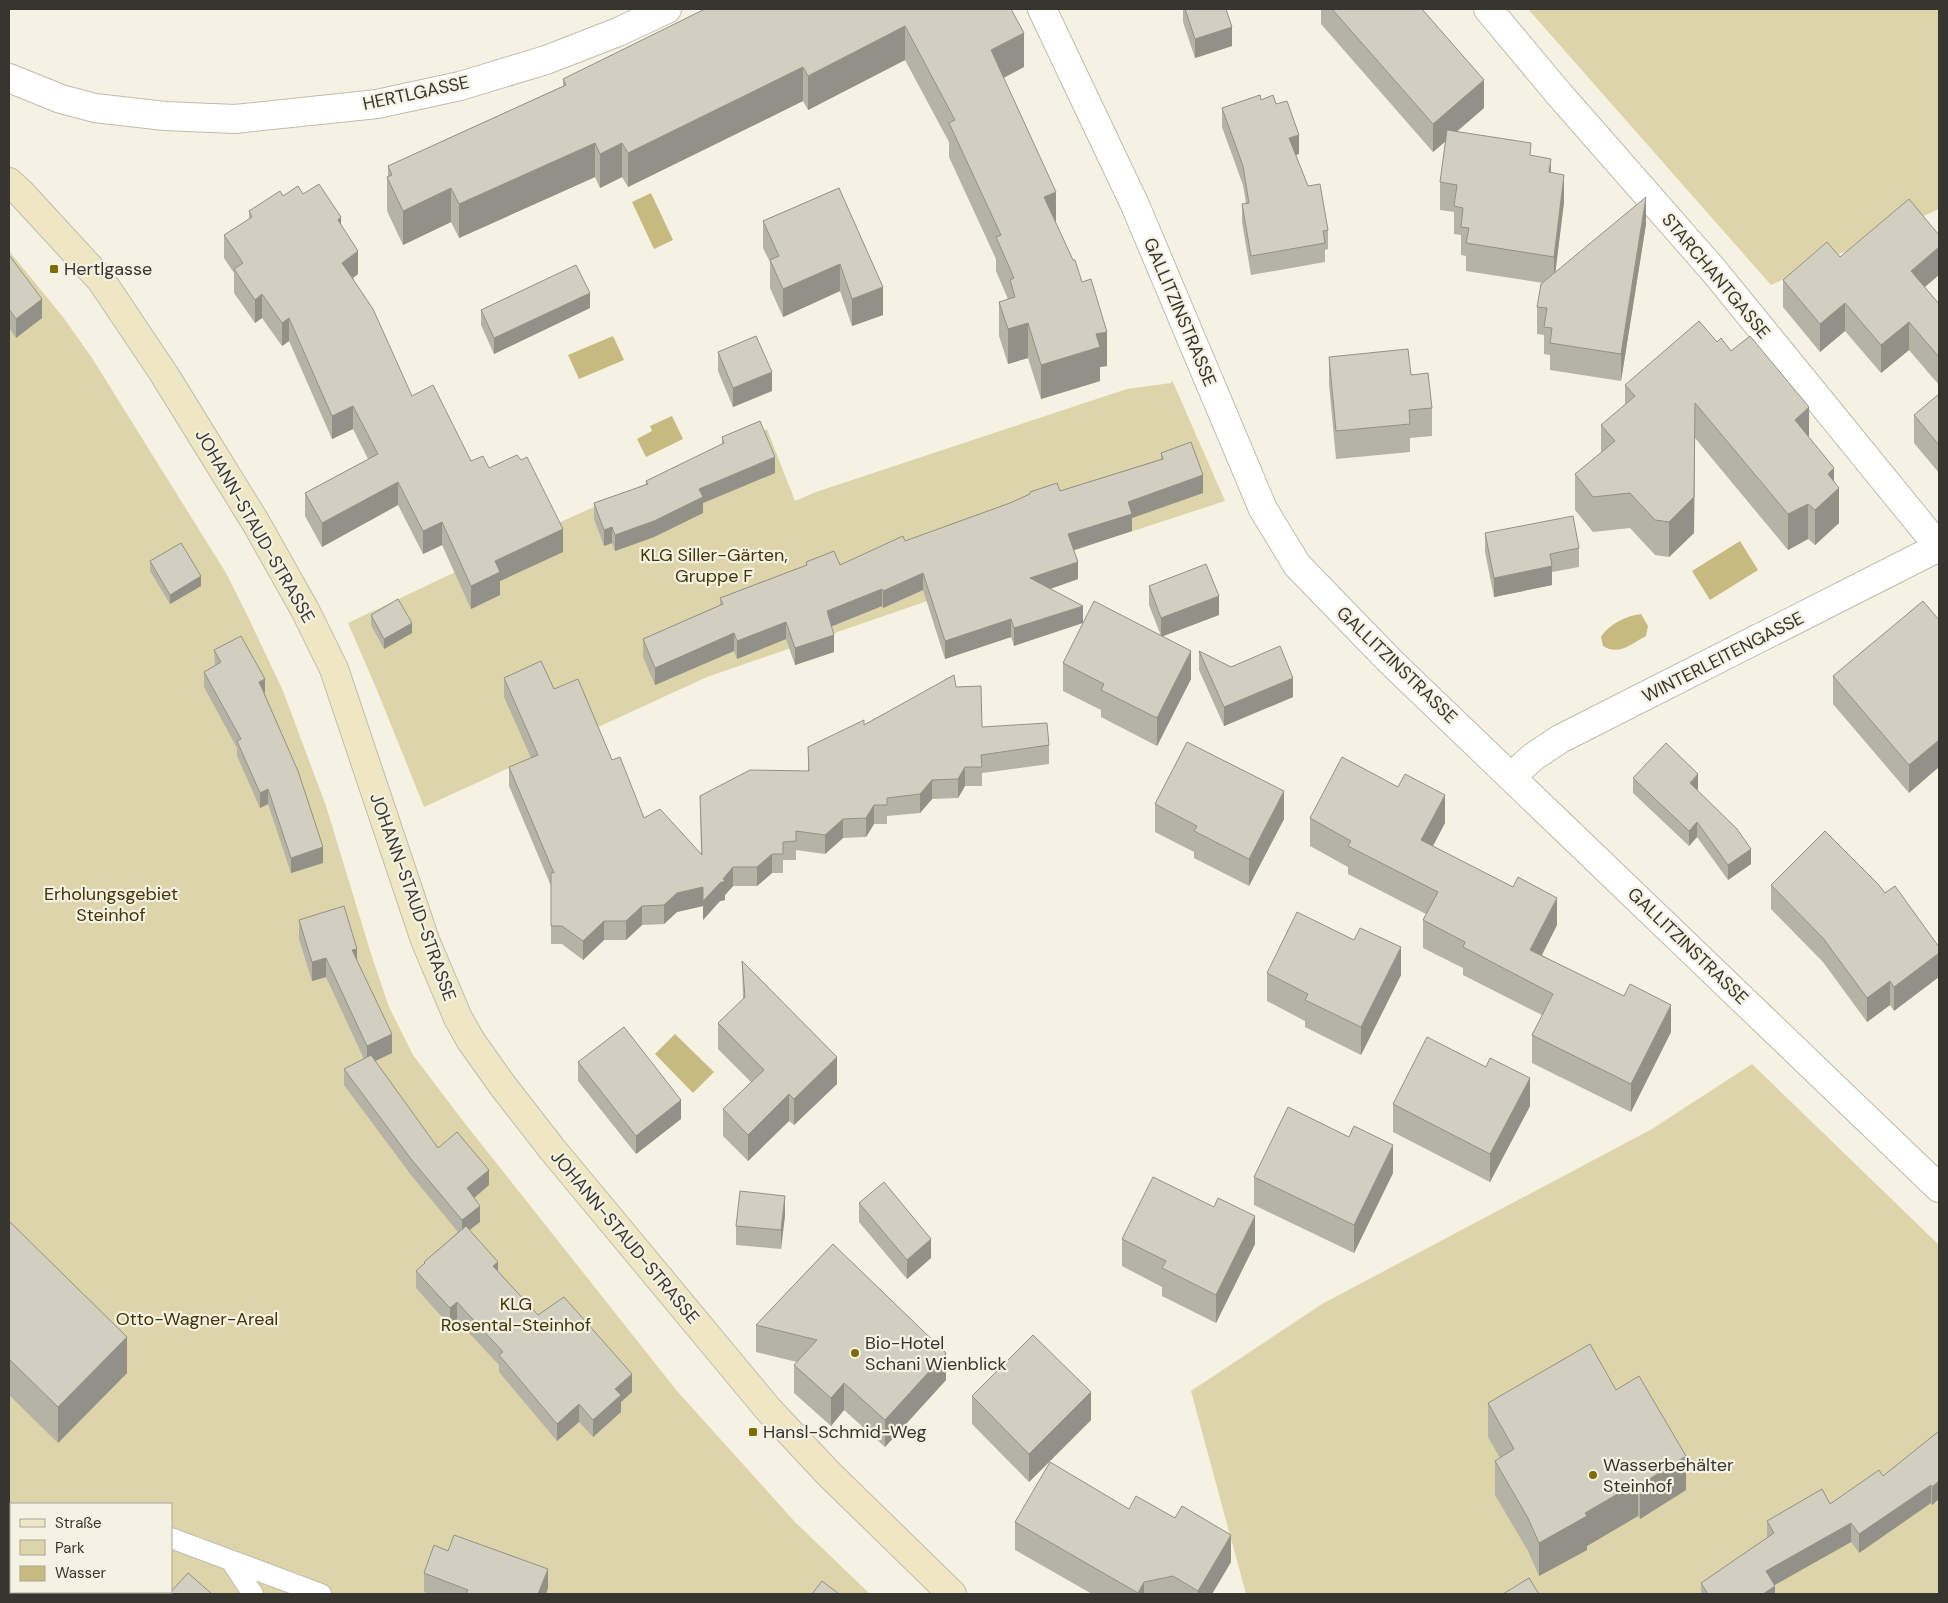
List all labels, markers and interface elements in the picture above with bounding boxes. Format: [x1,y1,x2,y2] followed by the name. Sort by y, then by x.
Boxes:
[361,70,471,116] street label: HERTLGASSE
[1656,208,1776,344] street label: STARCHANTGASSE
[1138,234,1222,390] street label: GALLITZINSTRASSE
[64,257,152,281] place label: Hertlgasse
[48,263,60,275] marker: Hertlgasse
[190,425,320,627] street label: JOHANN-STAUD-STRASSE
[640,543,788,588] park label: KLG Siller-Gärten, Gruppe F
[1331,601,1463,729] street label: GALLITZINSTRASSE
[1638,606,1808,708] street label: WINTERLEITENGASSE
[364,790,462,1004] street label: JOHANN-STAUD-STRASSE
[44,882,178,927] park label: Erholungsgebiet Steinhof
[1622,882,1754,1010] street label: GALLITZINSTRASSE
[545,1145,705,1329] street label: JOHANN-STAUD-STRASSE
[441,1292,591,1337] park label: KLG Rosental-Steinhof
[116,1307,278,1331] park label: Otto-Wagner-Areal
[865,1331,1007,1376] place label: Bio-Hotel Schani Wienblick
[849,1347,861,1359] marker: Bio-Hotel Schani Wienblick
[763,1420,927,1444] place label: Hansl-Schmid-Weg
[747,1426,759,1438] marker: Hansl-Schmid-Weg
[1603,1453,1734,1498] place label: Wasserbehälter Steinhof
[1587,1469,1599,1481] marker: Wasserbehälter Steinhof
[10,1503,172,1593] legend
[55,1513,102,1533] text: Straße
[55,1538,85,1558] text: Park
[55,1563,107,1583] text: Wasser

